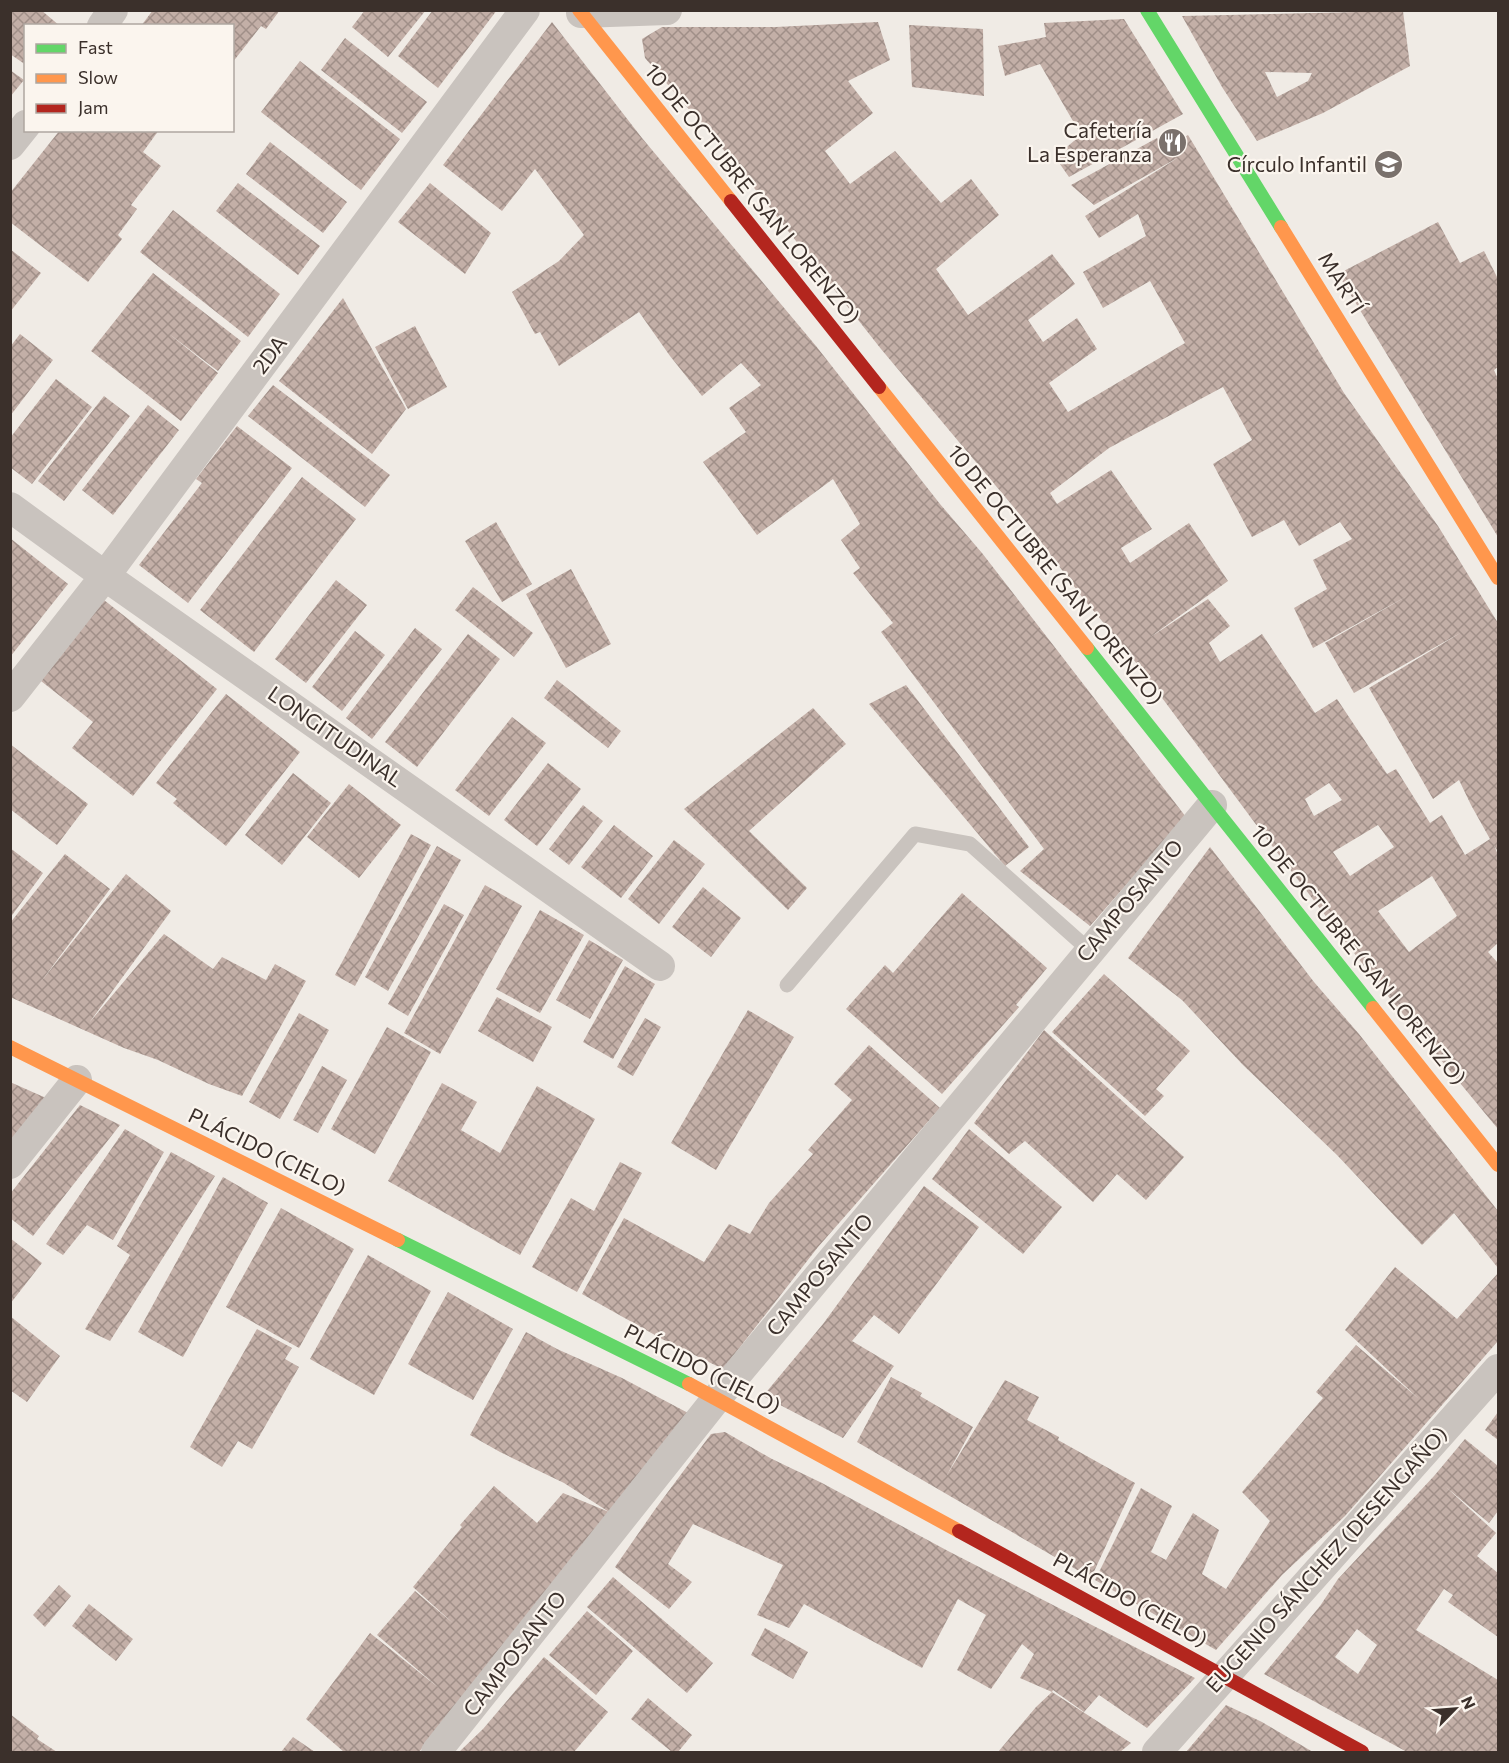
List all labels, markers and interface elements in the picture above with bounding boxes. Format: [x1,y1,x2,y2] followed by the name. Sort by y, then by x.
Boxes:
[24,24,234,132] legend
[78,36,113,58] text: Fast
[640,58,866,328] street label: 10 DE OCTUBRE (SAN LORENZO)
[78,66,118,88] text: Slow
[78,96,108,118] text: Jam
[1027,117,1152,166] place label: Cafetería La Esperanza
[1157,127,1189,159] restaurant icon: Cafetería La Esperanza
[1372,149,1404,181] school or university icon: Círculo Infantil
[1227,151,1367,176] place label: Círculo Infantil
[1314,247,1371,318] street label: MARTÍ
[246,330,291,378] street label: 2DA
[943,439,1169,709] street label: 10 DE OCTUBRE (SAN LORENZO)
[264,680,408,791] street label: LONGITUDINAL
[1246,819,1472,1089] street label: 10 DE OCTUBRE (SAN LORENZO)
[1070,834,1187,966] street label: CAMPOSANTO
[185,1102,351,1200] street label: PLÁCIDO (CIELO)
[760,1208,877,1340] street label: CAMPOSANTO
[620,1317,785,1418] street label: PLÁCIDO (CIELO)
[1200,1421,1452,1697] street label: EUGENIO SÁNCHEZ (DESENGAÑO)
[1049,1546,1212,1651] street label: PLÁCIDO (CIELO)
[457,1586,570,1721] street label: CAMPOSANTO
[1425,1679,1485,1739] north arrow
[1458,1693,1480,1712] text: N

